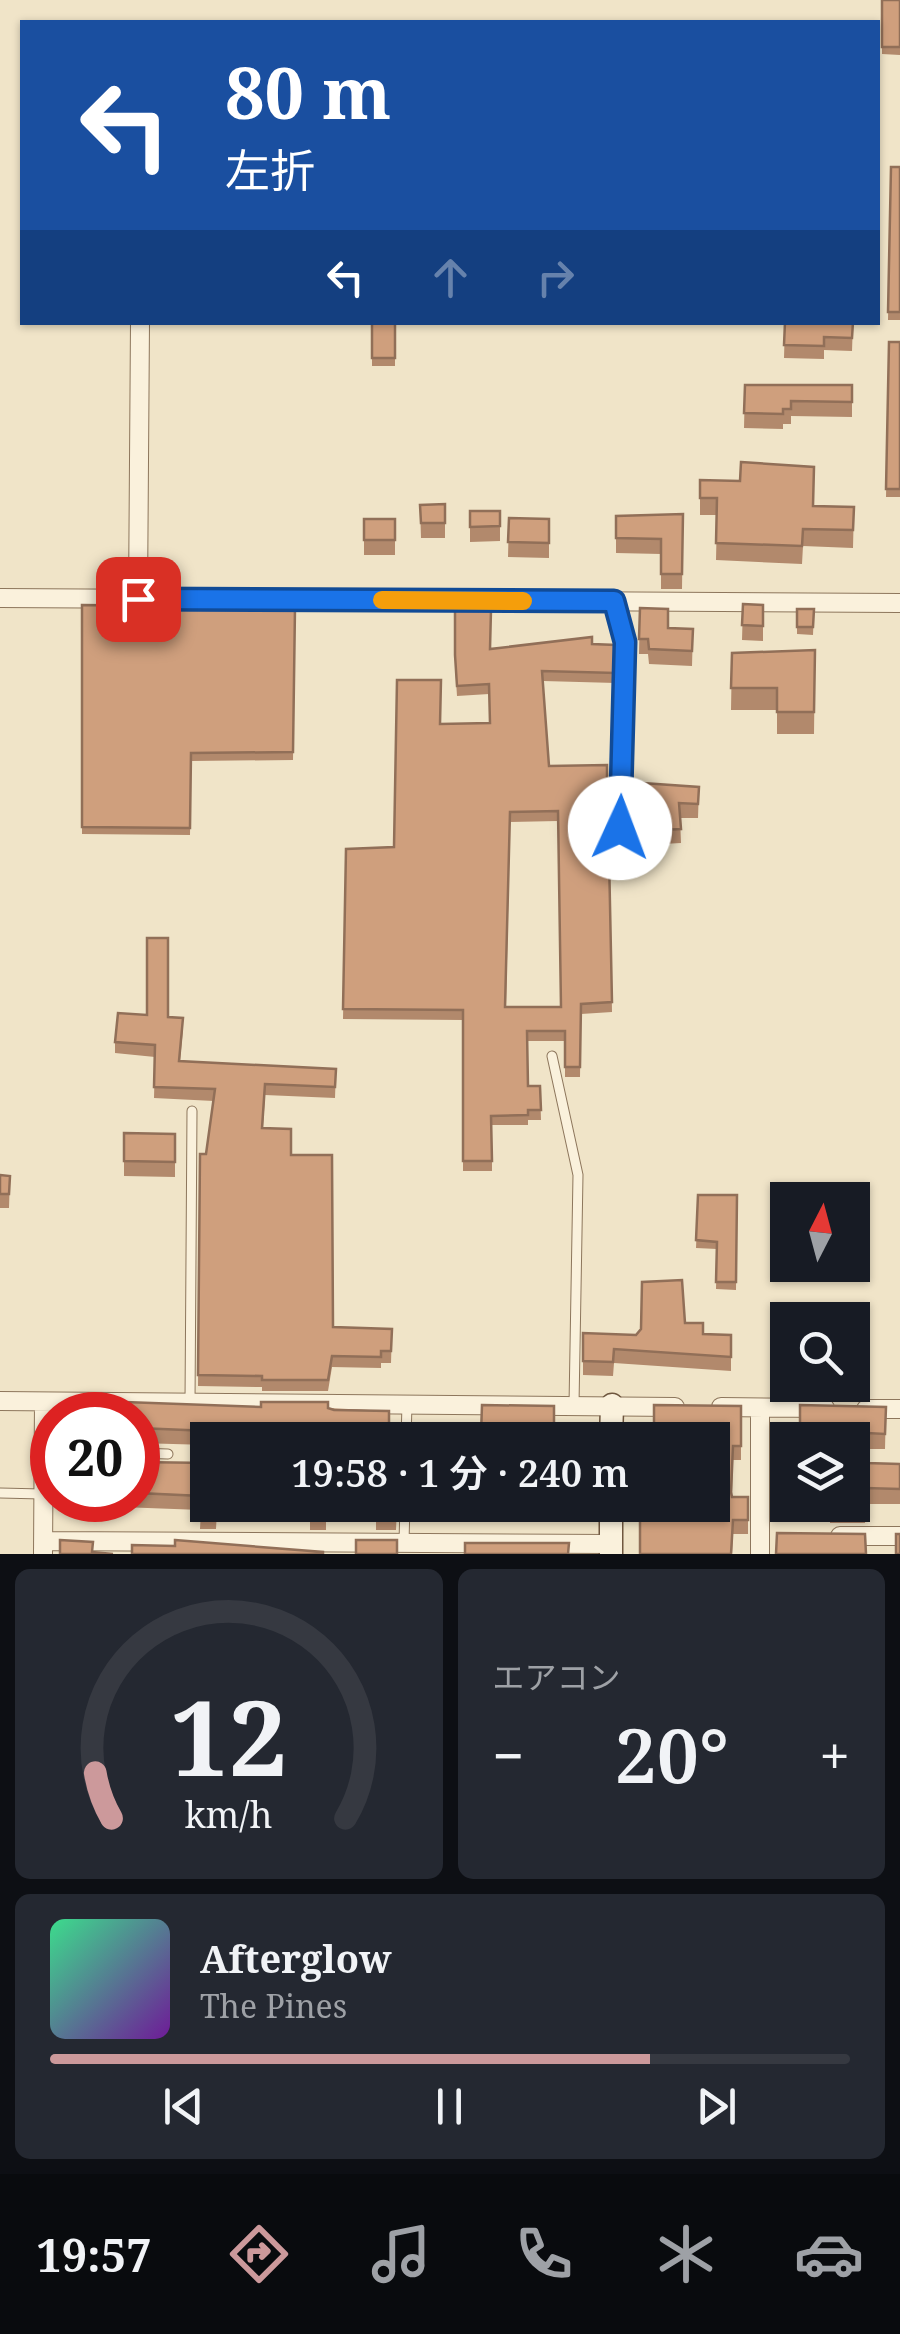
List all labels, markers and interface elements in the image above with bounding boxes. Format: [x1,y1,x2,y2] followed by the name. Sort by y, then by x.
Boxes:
[225,44,391,140] text: 80 m
[60,60,190,190] icon: left
[225,139,315,200] text: 左折
[318,250,373,305] icon: left
[423,250,478,305] icon: ahead
[528,250,583,305] icon: right
[96,557,181,642] pin
[111,572,166,627] icon: arrive
[568,776,672,880] position arrow
[770,1182,870,1282] north arrow
[770,1182,870,1522] map controls
[770,1302,870,1402] button: search
[30,1392,160,1522] speed limit sign: 20
[770,1422,870,1522] button: layers
[291,1446,629,1498] text: 19:58 · 1 分 · 240 m
[493,1655,621,1698] text: エアコン
[170,1665,288,1806] text: 12
[615,1703,729,1805] text: 20°
[493,1717,524,1792] text: −
[819,1717,850,1792] text: +
[185,1790,273,1838] text: km/h
[200,1932,392,1984] text: Afterglow
[200,1984,347,2027] text: The Pines
[156,2079,211,2134] icon: previous
[422,2079,477,2134] icon: pause
[689,2079,744,2134] icon: next
[224,2219,294,2289] icon: directions
[366,2219,436,2289] icon: music
[509,2219,579,2289] icon: phone
[651,2219,721,2289] icon: climate
[794,2219,864,2289] icon: car
[36,2224,152,2285] text: 19:57

